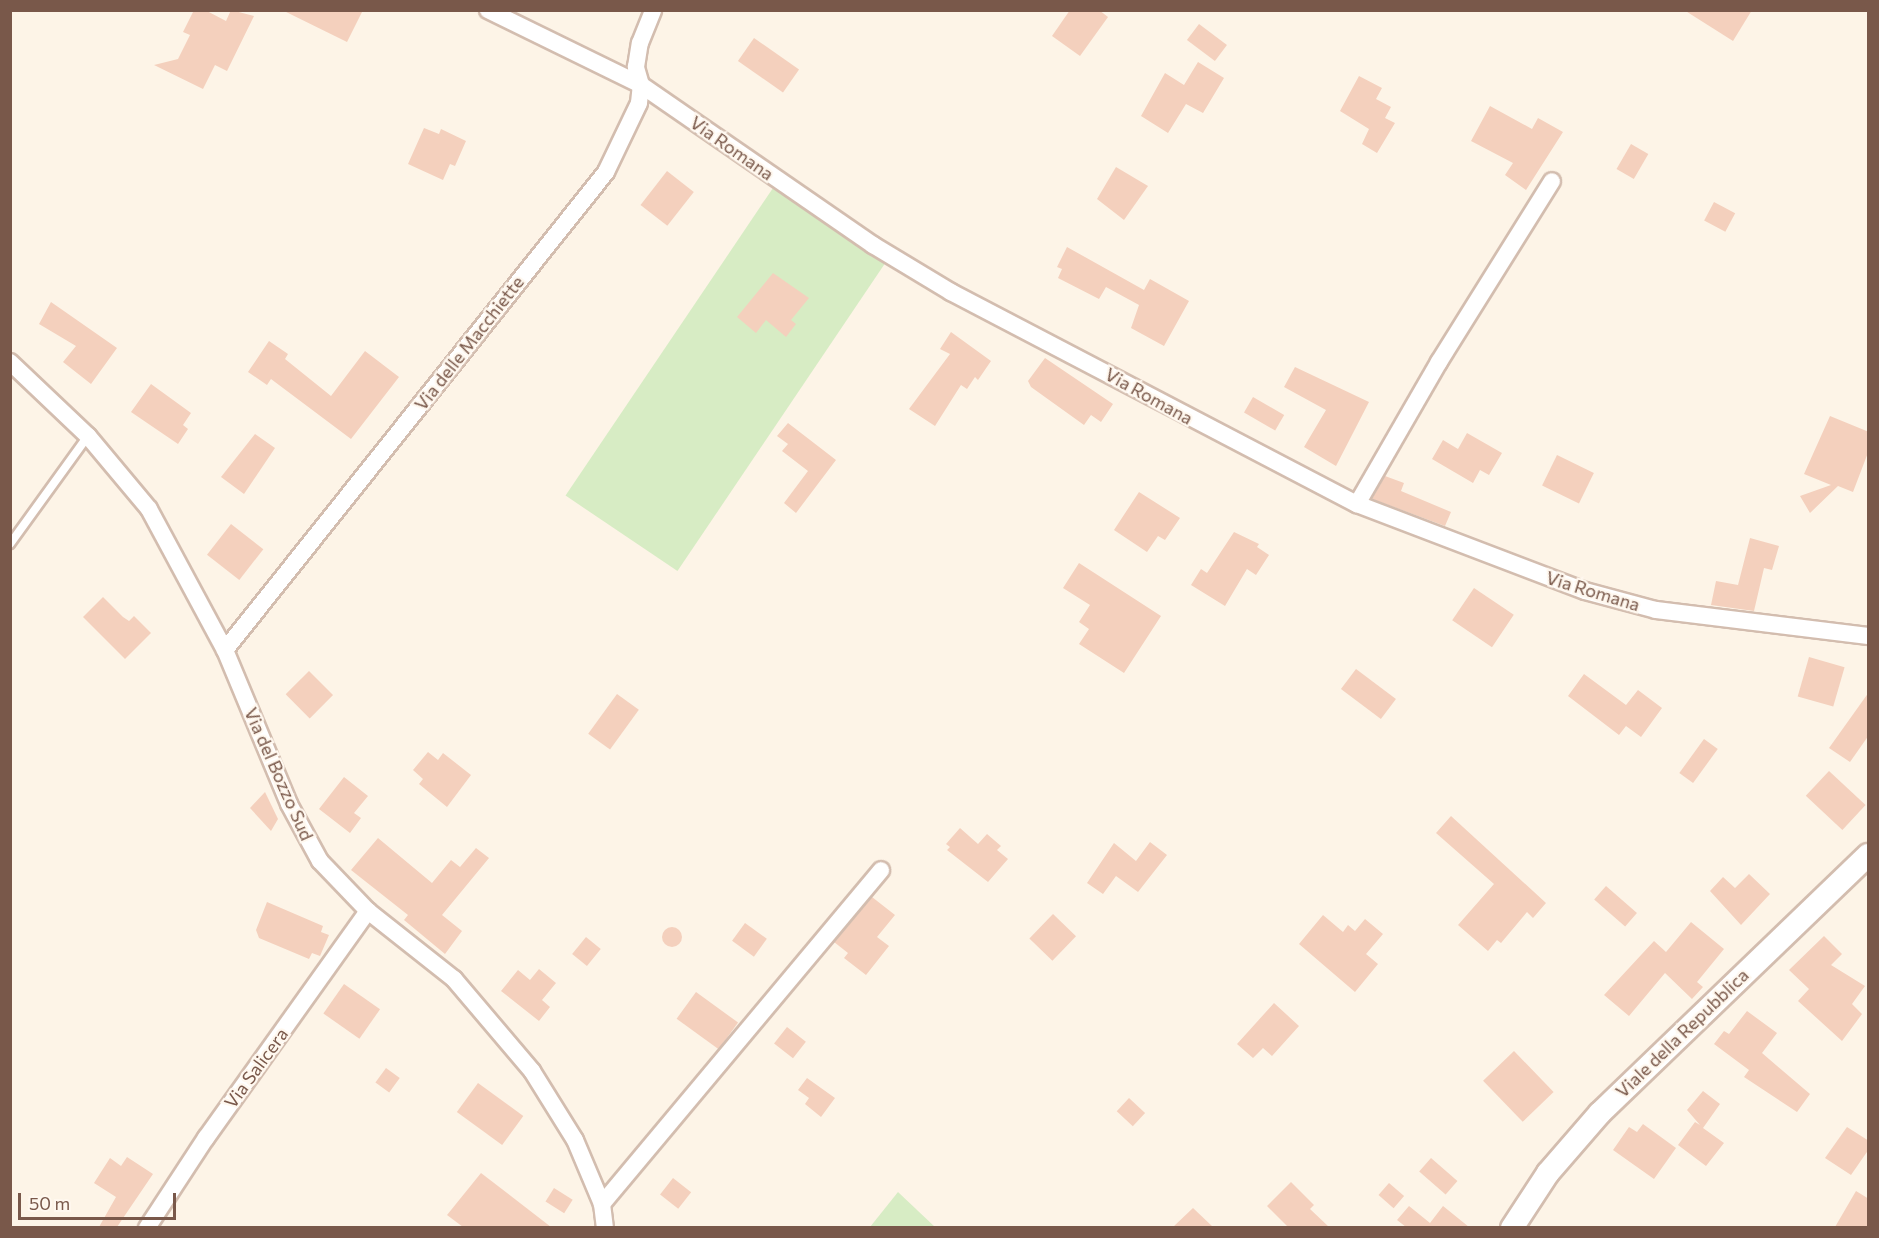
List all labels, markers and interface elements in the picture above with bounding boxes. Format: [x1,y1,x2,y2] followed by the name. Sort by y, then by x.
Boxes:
[686,111,778,185] street label: Via Romana
[410,272,528,414] street label: Via delle Macchiette
[1101,363,1197,429] street label: Via Romana
[1544,567,1642,615] street label: Via Romana
[240,704,318,844] street label: Via del Bozzo Sud
[1611,964,1753,1102] street label: Viale della Repubblica
[220,1024,292,1112] street label: Via Salicera
[21,1181,178,1219] scale bar
[29,1192,70,1214] text: 50 m

